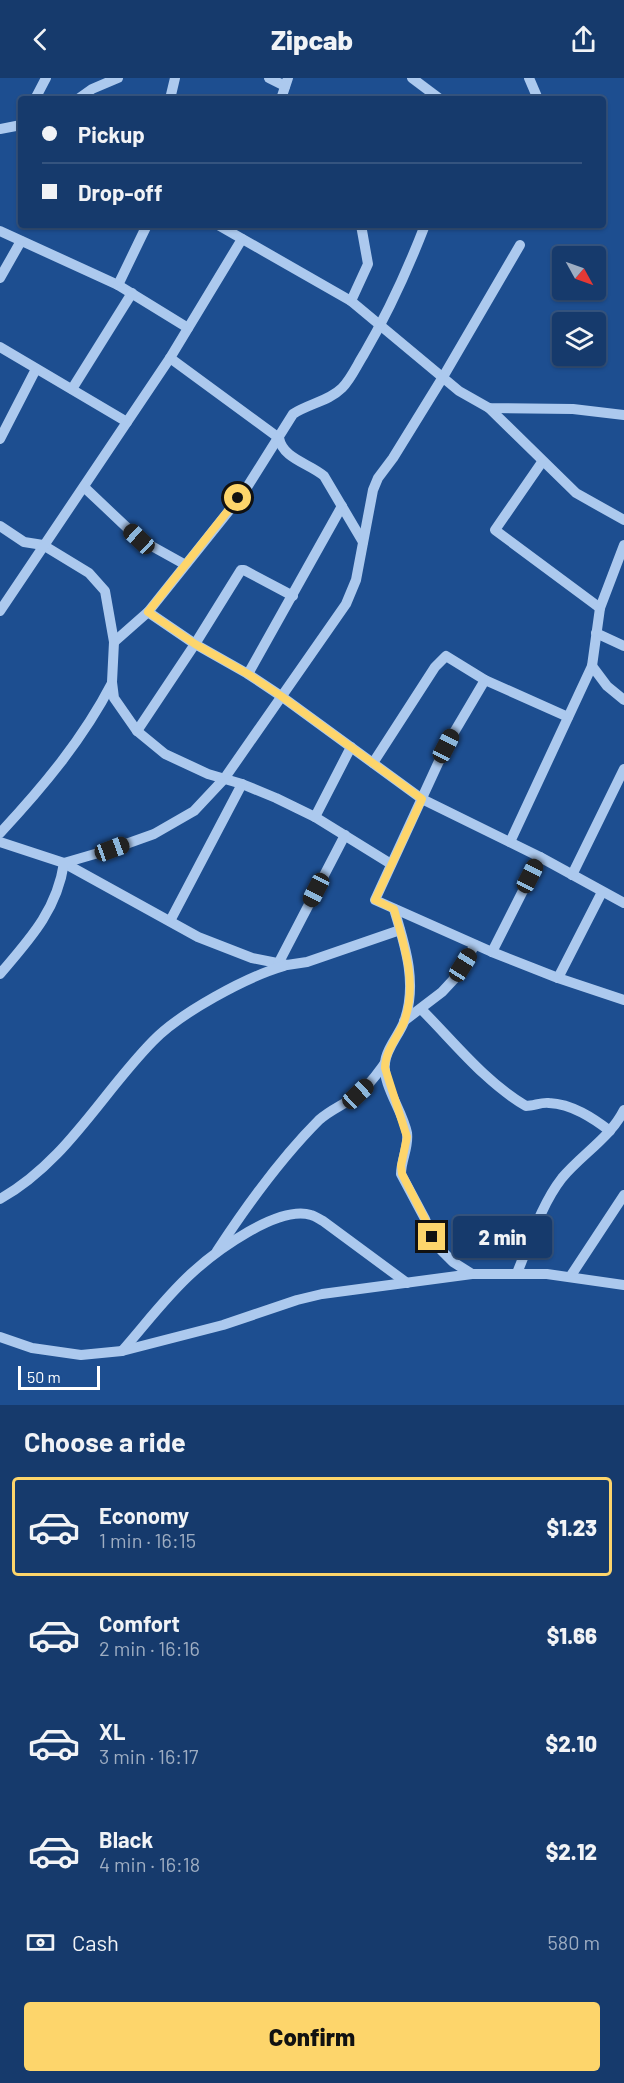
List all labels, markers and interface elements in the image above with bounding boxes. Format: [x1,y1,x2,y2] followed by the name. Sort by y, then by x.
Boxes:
[24,23,57,56] icon: back
[271,23,353,55] text: Zipcab
[567,23,600,56] icon: share
[78,121,145,147] text: Pickup
[78,179,162,205] text: Drop-off
[552,246,606,300] north arrow
[552,246,606,366] map controls
[552,312,606,366] button: layers
[224,484,251,511] route start
[120,520,158,558] car
[430,726,462,766] car
[92,834,132,864] car
[514,856,546,896] car
[300,870,332,910] car
[446,945,480,985] car
[339,1075,377,1113] car
[453,1216,552,1258] callout: 2 min
[418,1223,445,1250] route end
[478,1225,527,1249] text: 2 min
[18,1363,100,1390] scale bar
[27,1367,61,1386] text: 50 m
[24,1425,186,1457] text: Choose a ride
[27,1500,81,1554] icon: car
[99,1502,189,1528] text: Economy
[546,1514,597,1540] text: $1.23
[99,1528,196,1552] text: 1 min · 16:15
[27,1608,81,1662] icon: car
[99,1610,180,1636] text: Comfort
[547,1622,597,1648] text: $1.66
[99,1636,200,1660] text: 2 min · 16:16
[27,1716,81,1770] icon: car
[99,1718,125,1744] text: XL
[546,1730,597,1756] text: $2.10
[99,1744,198,1768] text: 3 min · 16:17
[27,1824,81,1878] icon: car
[99,1826,153,1852] text: Black
[546,1838,597,1864] text: $2.12
[99,1852,200,1876] text: 4 min · 16:18
[24,1926,57,1959] icon: cash
[72,1929,119,1955] text: Cash
[547,1930,600,1954] text: 580 m
[24,2002,600,2071] button: Confirm

